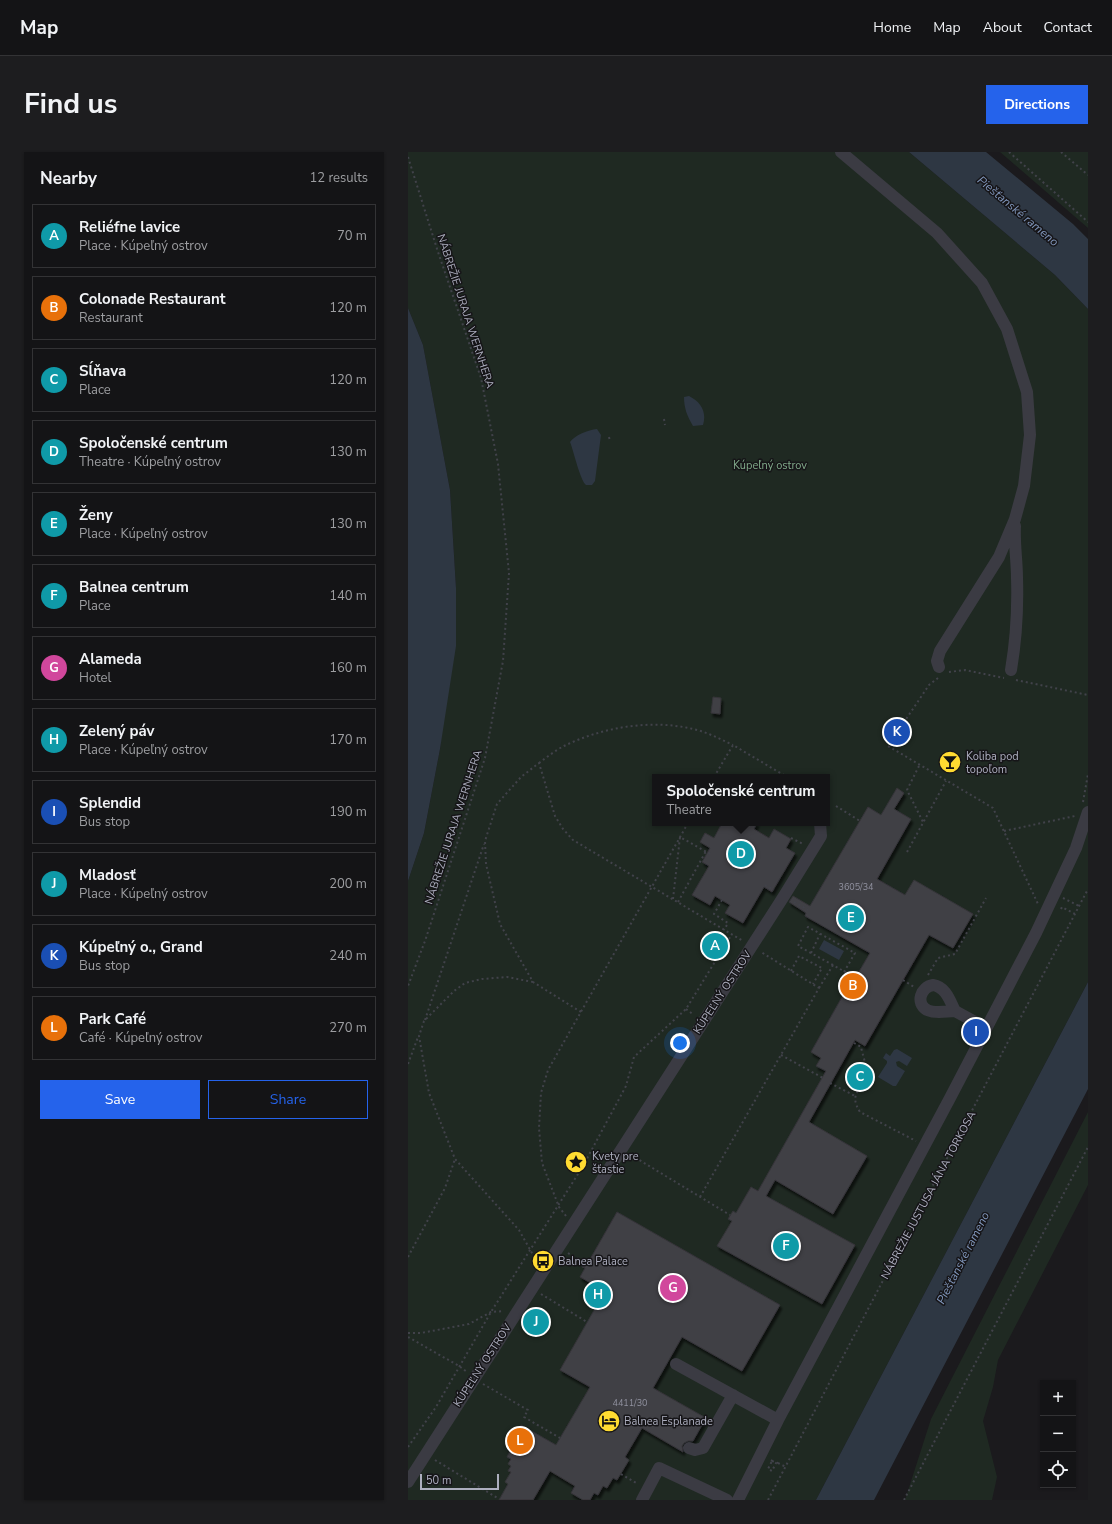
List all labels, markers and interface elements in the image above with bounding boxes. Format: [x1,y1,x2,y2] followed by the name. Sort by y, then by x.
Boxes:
[20,15,58,41] text: Map
[873,18,911,37] text: Home
[933,18,961,37] text: Map
[983,18,1022,37] text: About
[1044,18,1092,37] text: Contact
[24,85,118,123] text: Find us
[986,85,1088,124] button: Directions
[40,167,97,190] text: Nearby
[309,169,368,187] text: 12 results
[974,172,1062,250] water label: Piešťanské rameno
[79,217,180,237] text: Reliéfne lavice
[49,227,59,245] text: A
[337,227,367,245] text: 70 m
[433,232,499,390] street label: NÁBREŽIE JURAJA WERNHERA
[79,237,208,255] text: Place · Kúpeľný ostrov
[79,289,225,309] text: Colonade Restaurant
[50,299,58,317] text: B
[329,299,367,317] text: 120 m
[79,309,143,327] text: Restaurant
[79,361,126,381] text: Sĺňava
[50,371,58,389] text: C
[329,371,367,389] text: 120 m
[79,381,111,399] text: Place
[79,433,228,453] text: Spoločenské centrum
[49,443,59,461] text: D
[329,443,367,461] text: 130 m
[79,453,221,471] text: Theatre · Kúpeľný ostrov
[733,458,807,473] park label: Kúpeľný ostrov
[79,505,113,525] text: Ženy
[50,515,58,533] text: E
[329,515,367,533] text: 130 m
[79,525,208,543] text: Place · Kúpeľný ostrov
[79,577,189,597] text: Balnea centrum
[50,587,58,605] text: F
[329,587,367,605] text: 140 m
[79,597,111,615] text: Place
[79,649,142,669] text: Alameda
[49,659,59,677] text: G
[329,659,367,677] text: 160 m
[79,669,111,687] text: Hotel
[884,717,910,747] pin: K
[79,721,155,741] text: Zelený páv
[49,731,59,749] text: H
[329,731,367,749] text: 170 m
[79,741,208,759] text: Place · Kúpeľný ostrov
[420,748,486,906] street label: NÁBREŽIE JURAJA WERNHERA
[937,749,963,775] bar icon: Koliba pod topoľom
[966,749,1019,777] place label: Koliba pod topoľom
[652,774,830,826] popup
[667,781,816,801] text: Spoločenské centrum
[79,793,141,813] text: Splendid
[667,801,712,819] text: Theatre
[52,803,56,821] text: I
[329,803,367,821] text: 190 m
[79,813,130,831] text: Bus stop
[728,839,754,869] pin: D
[79,865,136,885] text: Mladosť
[52,875,56,893] text: J
[329,875,367,893] text: 200 m
[839,881,874,893] house number: 3605/34
[79,885,208,903] text: Place · Kúpeľný ostrov
[838,903,864,933] pin: E
[702,931,728,961] pin: A
[79,937,203,957] text: Kúpeľný o., Grand
[50,947,58,965] text: K
[329,947,367,965] text: 240 m
[689,947,755,1037] street label: KÚPEĽNÝ OSTROV
[79,957,130,975] text: Bus stop
[840,971,866,1001] pin: B
[79,1009,146,1029] text: Park Café
[963,1017,989,1047] pin: I
[50,1019,58,1037] text: L
[329,1019,367,1037] text: 270 m
[79,1029,202,1047] text: Café · Kúpeľný ostrov
[670,1033,690,1053] your location
[847,1062,873,1092] pin: C
[40,1080,200,1119] button: Save
[208,1080,368,1119] button: Share
[877,1108,979,1282] street label: NÁBREŽIE JUSTUSA JÁNA TORKOSA
[563,1149,589,1175] place icon: Kvety pre šťastie
[592,1149,639,1177] place label: Kvety pre šťastie
[933,1209,993,1307] water label: Piešťanské rameno
[773,1231,799,1261] pin: F
[530,1248,556,1274] bus stop icon: Balnea Palace
[558,1254,628,1269] place label: Balnea Palace
[660,1273,686,1303] pin: G
[585,1280,611,1310] pin: H
[523,1307,549,1337] pin: J
[449,1320,515,1410] street label: KÚPEĽNÝ OSTROV
[1040,1380,1076,1488] map controls
[1040,1380,1076,1416] button: +
[613,1397,647,1409] house number: 4411/30
[596,1408,622,1434] hotel icon: Balnea Esplanade
[624,1414,713,1429] place label: Balnea Esplanade
[1040,1416,1076,1452] button: −
[507,1426,533,1456] pin: L
[1040,1452,1076,1488] button: locate
[420,1472,499,1491] scale bar
[426,1473,451,1488] text: 50 m

